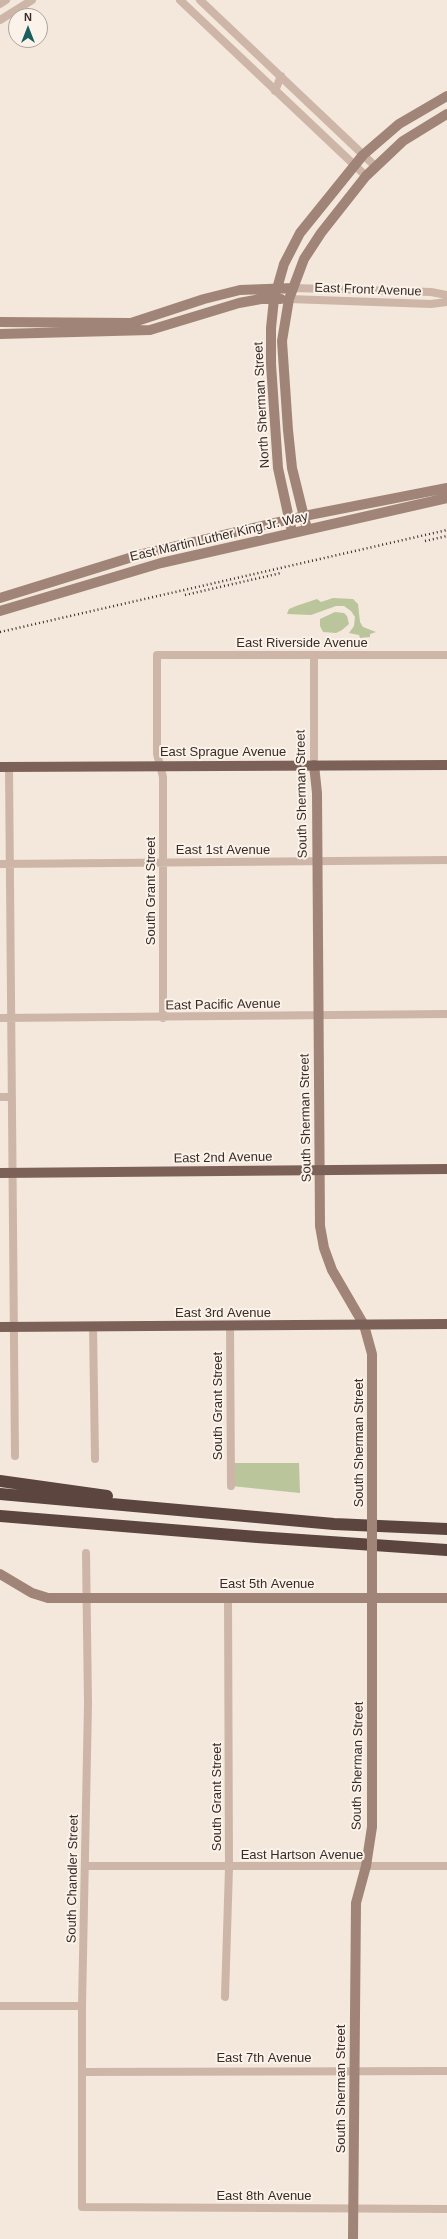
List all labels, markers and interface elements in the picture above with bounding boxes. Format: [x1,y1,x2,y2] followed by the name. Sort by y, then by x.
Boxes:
[8,8,48,48] north arrow
[24,11,32,23] text: N
[314,280,422,300] street label: East Front Avenue
[251,341,273,469] street label: North Sherman Street
[128,509,310,565] street label: East Martin Luther King Jr. Way
[236,635,368,651] street label: East Riverside Avenue
[293,730,311,858] street label: South Sherman Street
[160,744,286,760] street label: East Sprague Avenue
[143,837,159,945] street label: South Grant Street
[176,842,270,858] street label: East 1st Avenue
[165,996,281,1014] street label: East Pacific Avenue
[297,1054,315,1182] street label: South Sherman Street
[173,1149,273,1167] street label: East 2nd Avenue
[175,1305,271,1321] street label: East 3rd Avenue
[210,1352,226,1460] street label: South Grant Street
[351,1379,367,1507] street label: South Sherman Street
[219,1576,315,1592] street label: East 5th Avenue
[349,1702,367,1830] street label: South Sherman Street
[209,1743,225,1851] street label: South Grant Street
[64,1815,82,1943] street label: South Chandler Street
[241,1847,363,1863] street label: East Hartson Avenue
[333,2025,349,2153] street label: South Sherman Street
[216,2050,312,2066] street label: East 7th Avenue
[216,2188,312,2204] street label: East 8th Avenue

